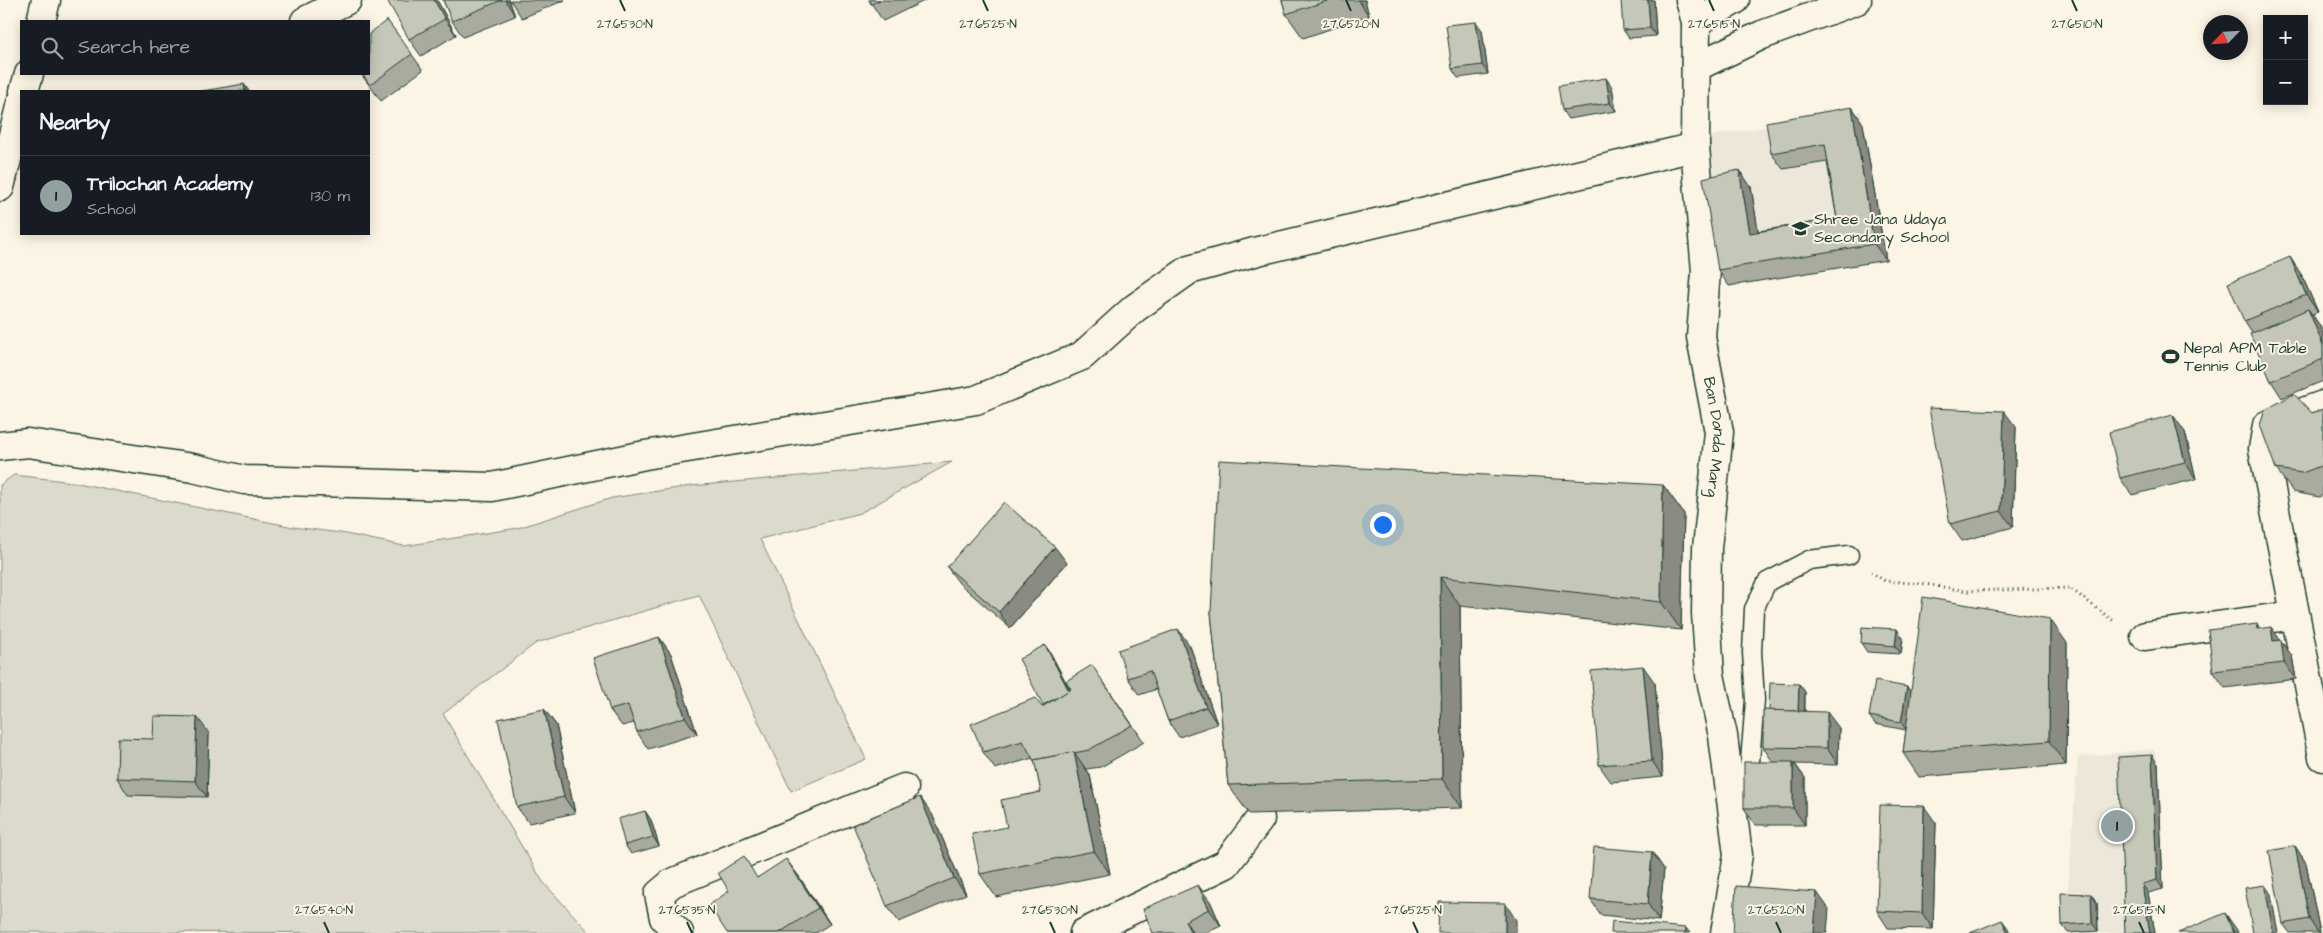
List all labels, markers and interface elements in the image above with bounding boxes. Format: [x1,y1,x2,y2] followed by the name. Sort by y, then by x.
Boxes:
[2203,15,2248,60] north arrow
[2263,15,2308,105] map controls
[2263,15,2308,60] button: +
[597,16,653,33] text: 27.6530°N
[959,16,1017,33] text: 27.6525°N
[1323,16,1380,33] text: 27.6520°N
[1688,16,1741,33] text: 27.6515°N
[2051,16,2103,33] text: 27.6510°N
[20,20,370,75] search box
[38,34,66,62] icon: search
[78,34,190,61] text: Search here
[2263,60,2308,105] button: −
[40,108,110,137] text: Nearby
[87,171,253,198] text: Trilochan Academy
[55,185,57,207] text: 1
[311,185,350,207] text: 130 m
[87,198,136,220] text: School
[1814,208,1949,249] place label: Shree Jana Udaya Secondary School
[1790,218,1810,238] school or university icon: Shree Jana Udaya Secondary School
[2184,337,2307,377] place label: Nepal APM Table Tennis Club
[2160,347,2180,367] sports icon: Nepal APM Table Tennis Club
[1698,375,1730,498] street label: Ban Danda Marg
[1370,512,1396,538] your location
[2101,807,2133,845] pin: 1
[295,902,353,919] text: 27.6540°N
[659,902,716,919] text: 27.6535°N
[1022,902,1078,919] text: 27.6530°N
[1384,902,1442,919] text: 27.6525°N
[1748,902,1805,919] text: 27.6520°N
[2113,902,2166,919] text: 27.6515°N

